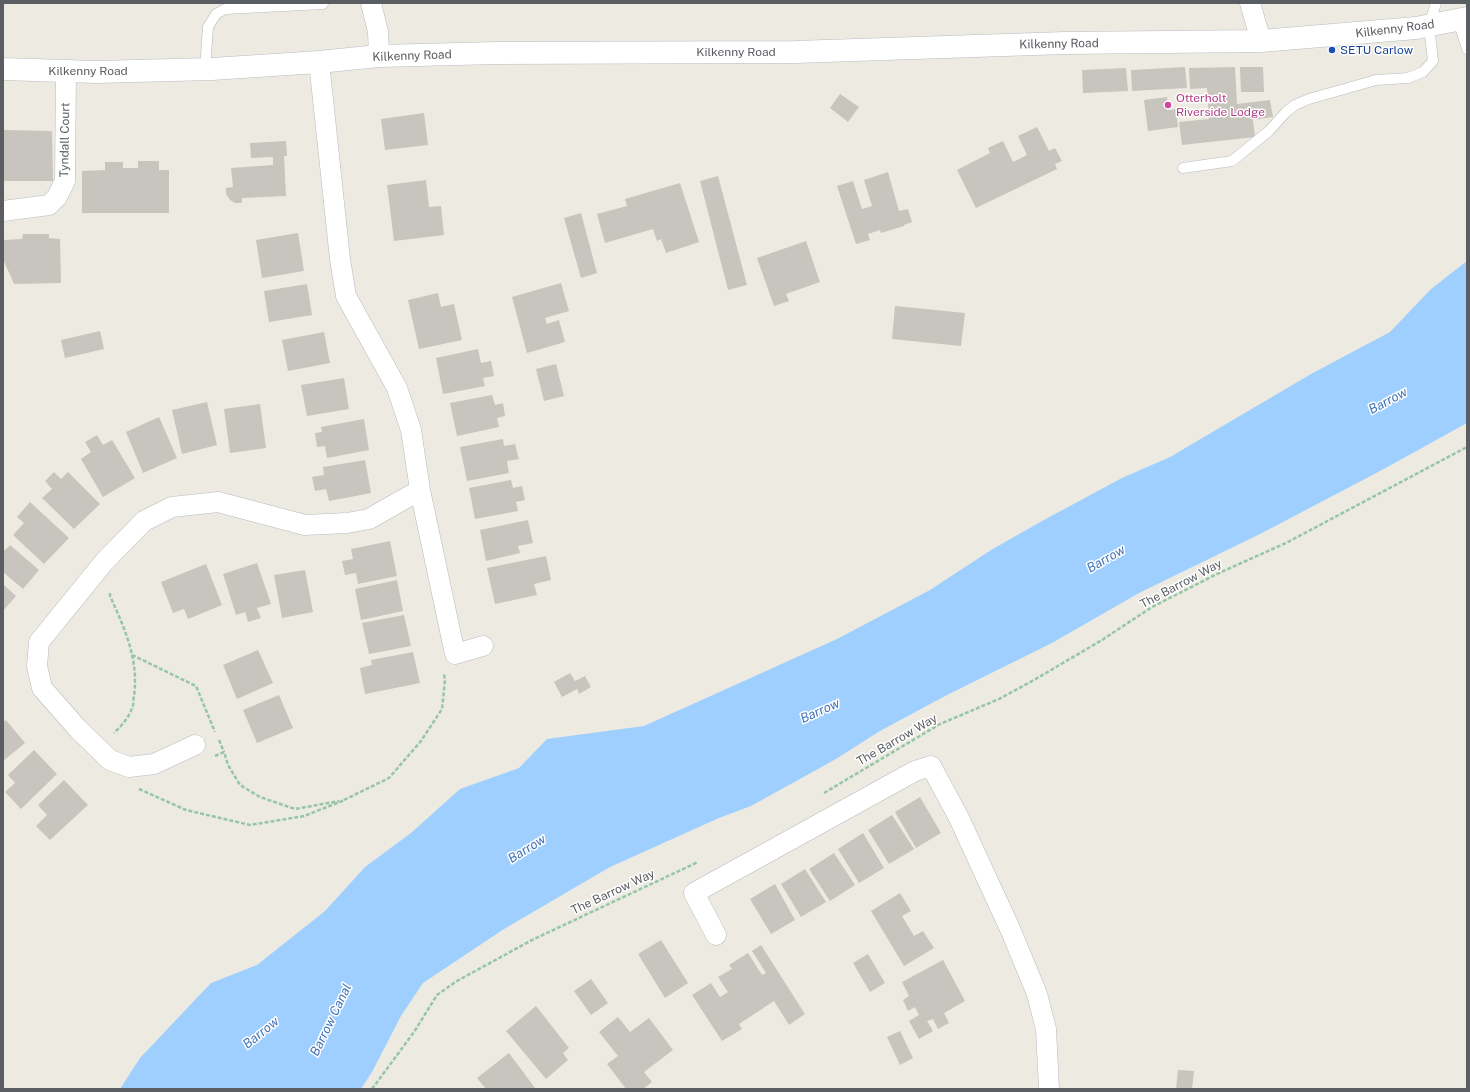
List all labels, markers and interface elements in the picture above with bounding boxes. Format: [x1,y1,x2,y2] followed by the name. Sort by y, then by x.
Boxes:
[1355,17,1435,41] street label: Kilkenny Road
[1019,36,1099,52] street label: Kilkenny Road
[1340,43,1413,57] place label: SETU Carlow
[696,45,776,59] street label: Kilkenny Road
[1327,45,1337,55] marker: SETU Carlow
[372,47,452,65] street label: Kilkenny Road
[48,64,128,78] street label: Kilkenny Road
[1176,91,1265,119] place label: Otterholt Riverside Lodge
[1163,100,1173,110] marker: Otterholt Riverside Lodge
[57,102,73,178] street label: Tyndall Court
[1366,384,1410,418] water label: Barrow
[1084,542,1128,576] water label: Barrow
[1138,556,1224,612] street label: The Barrow Way
[798,695,842,727] water label: Barrow
[854,711,940,769] street label: The Barrow Way
[505,831,549,867] water label: Barrow
[569,866,657,918] street label: The Barrow Way
[307,981,355,1059] water label: Barrow Canal
[240,1014,282,1052] water label: Barrow

